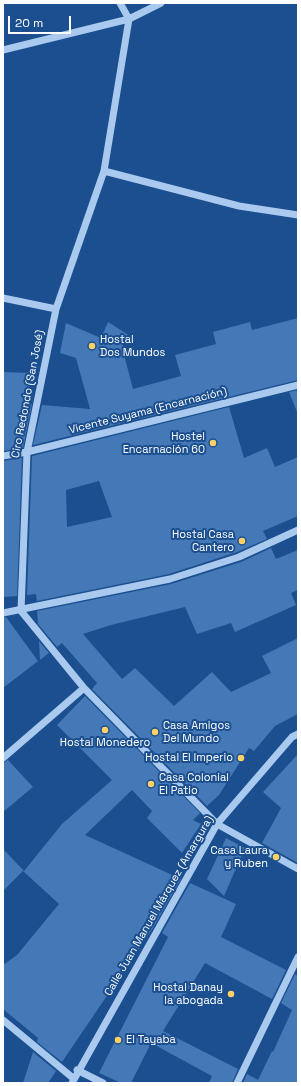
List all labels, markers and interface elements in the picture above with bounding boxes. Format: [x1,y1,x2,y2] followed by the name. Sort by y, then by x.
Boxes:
[10,8,73,34] scale bar
[15,15,43,31] text: 20 m
[9,329,47,459] street label: Ciro Redondo (San José)
[100,333,165,359] place label: Hostal Dos Mundos
[87,341,97,351] marker: Hostal Dos Mundos
[68,385,228,437] street label: Vicente Suyama (Encarnación)
[123,430,205,456] place label: Hostel Encarnación 60
[208,438,218,448] marker: Hostel Encarnación 60
[172,528,234,554] place label: Hostal Casa Cantero
[237,536,247,546] marker: Hostal Casa Cantero
[163,719,230,745] place label: Casa Amigos Del Mundo
[100,725,110,735] marker: Hostal Monedero
[150,727,160,737] marker: Casa Amigos Del Mundo
[60,736,150,750] place label: Hostal Monedero
[145,751,233,765] place label: Hostal El Imperio
[236,753,246,763] marker: Hostal El Imperio
[159,771,229,797] place label: Casa Colonial El Patio
[146,779,156,789] marker: Casa Colonial El Patio
[102,814,216,998] street label: Calle Juan Manuel Márquez (Amargura)
[211,844,268,870] place label: Casa Laura y Ruben
[271,852,281,862] marker: Casa Laura y Ruben
[153,981,223,1007] place label: Hostal Danay la abogada
[226,989,236,999] marker: Hostal Danay la abogada
[126,1033,176,1047] place label: El Tayaba
[113,1035,123,1045] marker: El Tayaba

